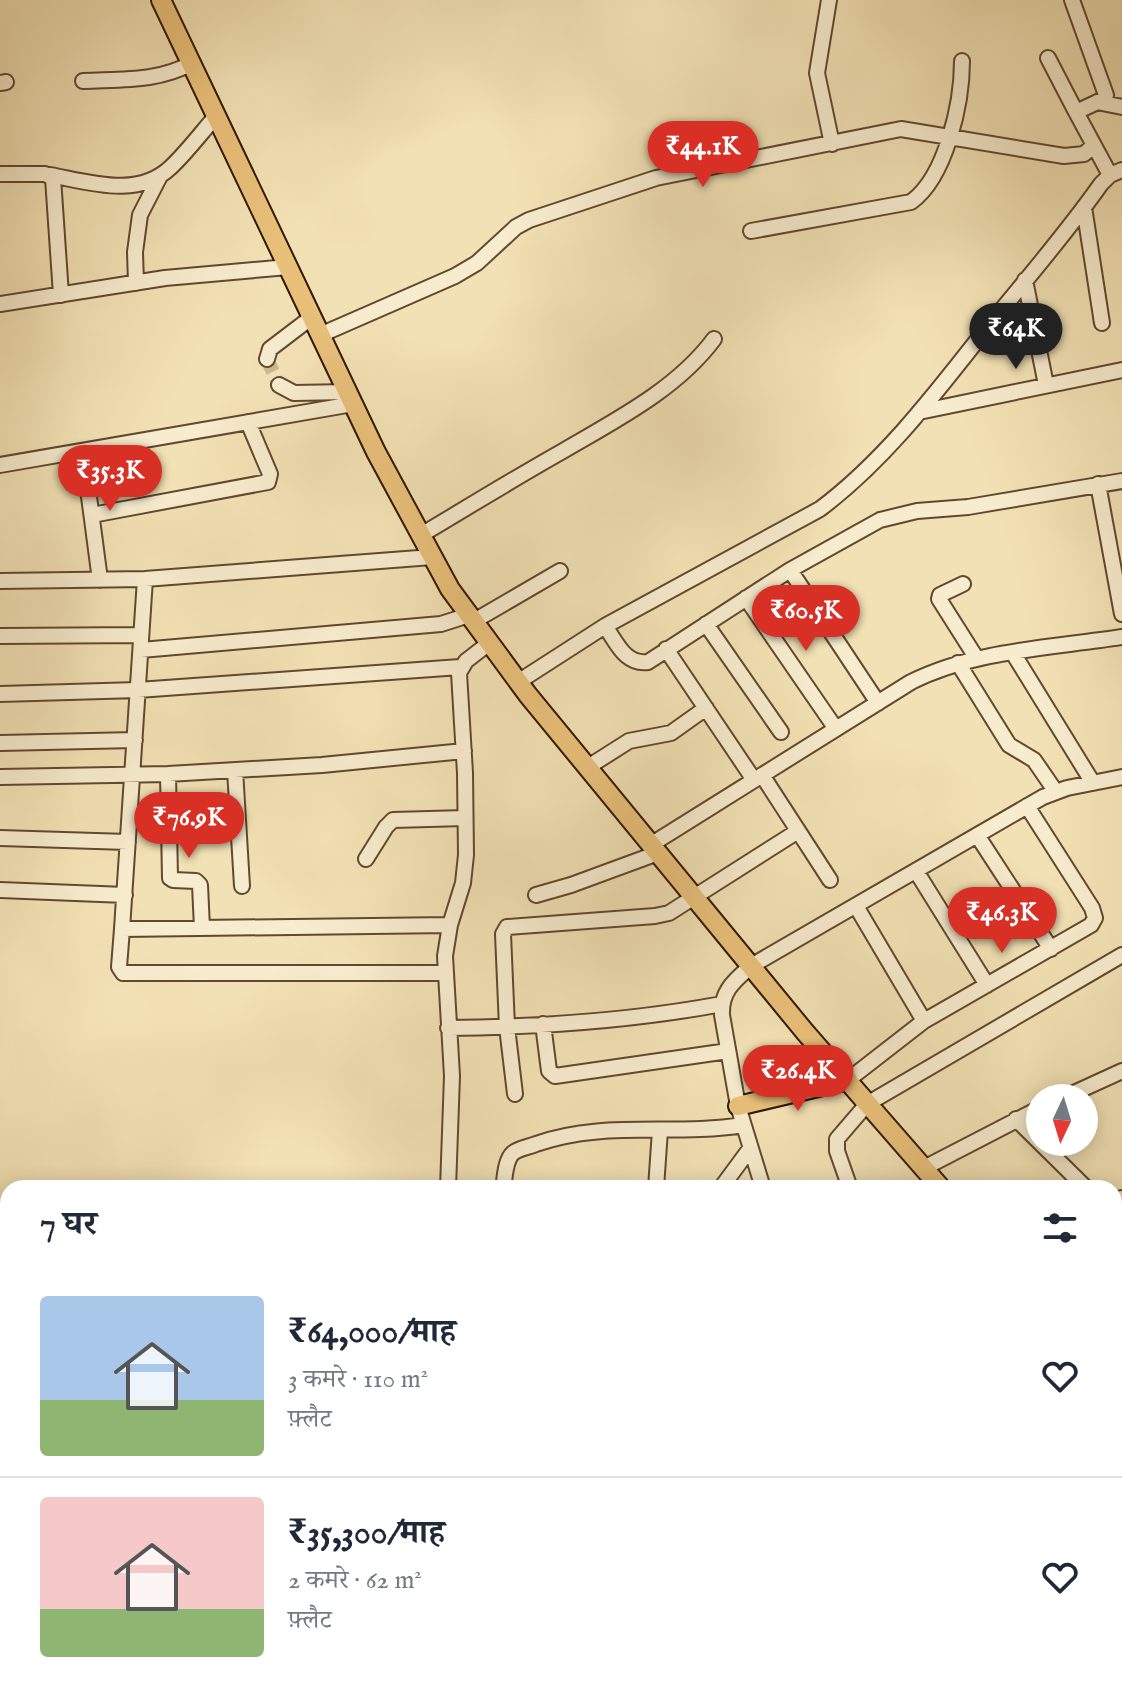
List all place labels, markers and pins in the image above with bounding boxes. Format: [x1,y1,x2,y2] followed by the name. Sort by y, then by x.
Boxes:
[638,121,768,189] pin: ₹44.1K
[969,303,1063,371] pin: ₹64K
[45,445,175,513] pin: ₹35.3K
[741,585,871,653] pin: ₹60.5K
[124,792,254,860] pin: ₹76.9K
[937,887,1067,955] pin: ₹46.3K
[733,1045,863,1113] pin: ₹26.4K

